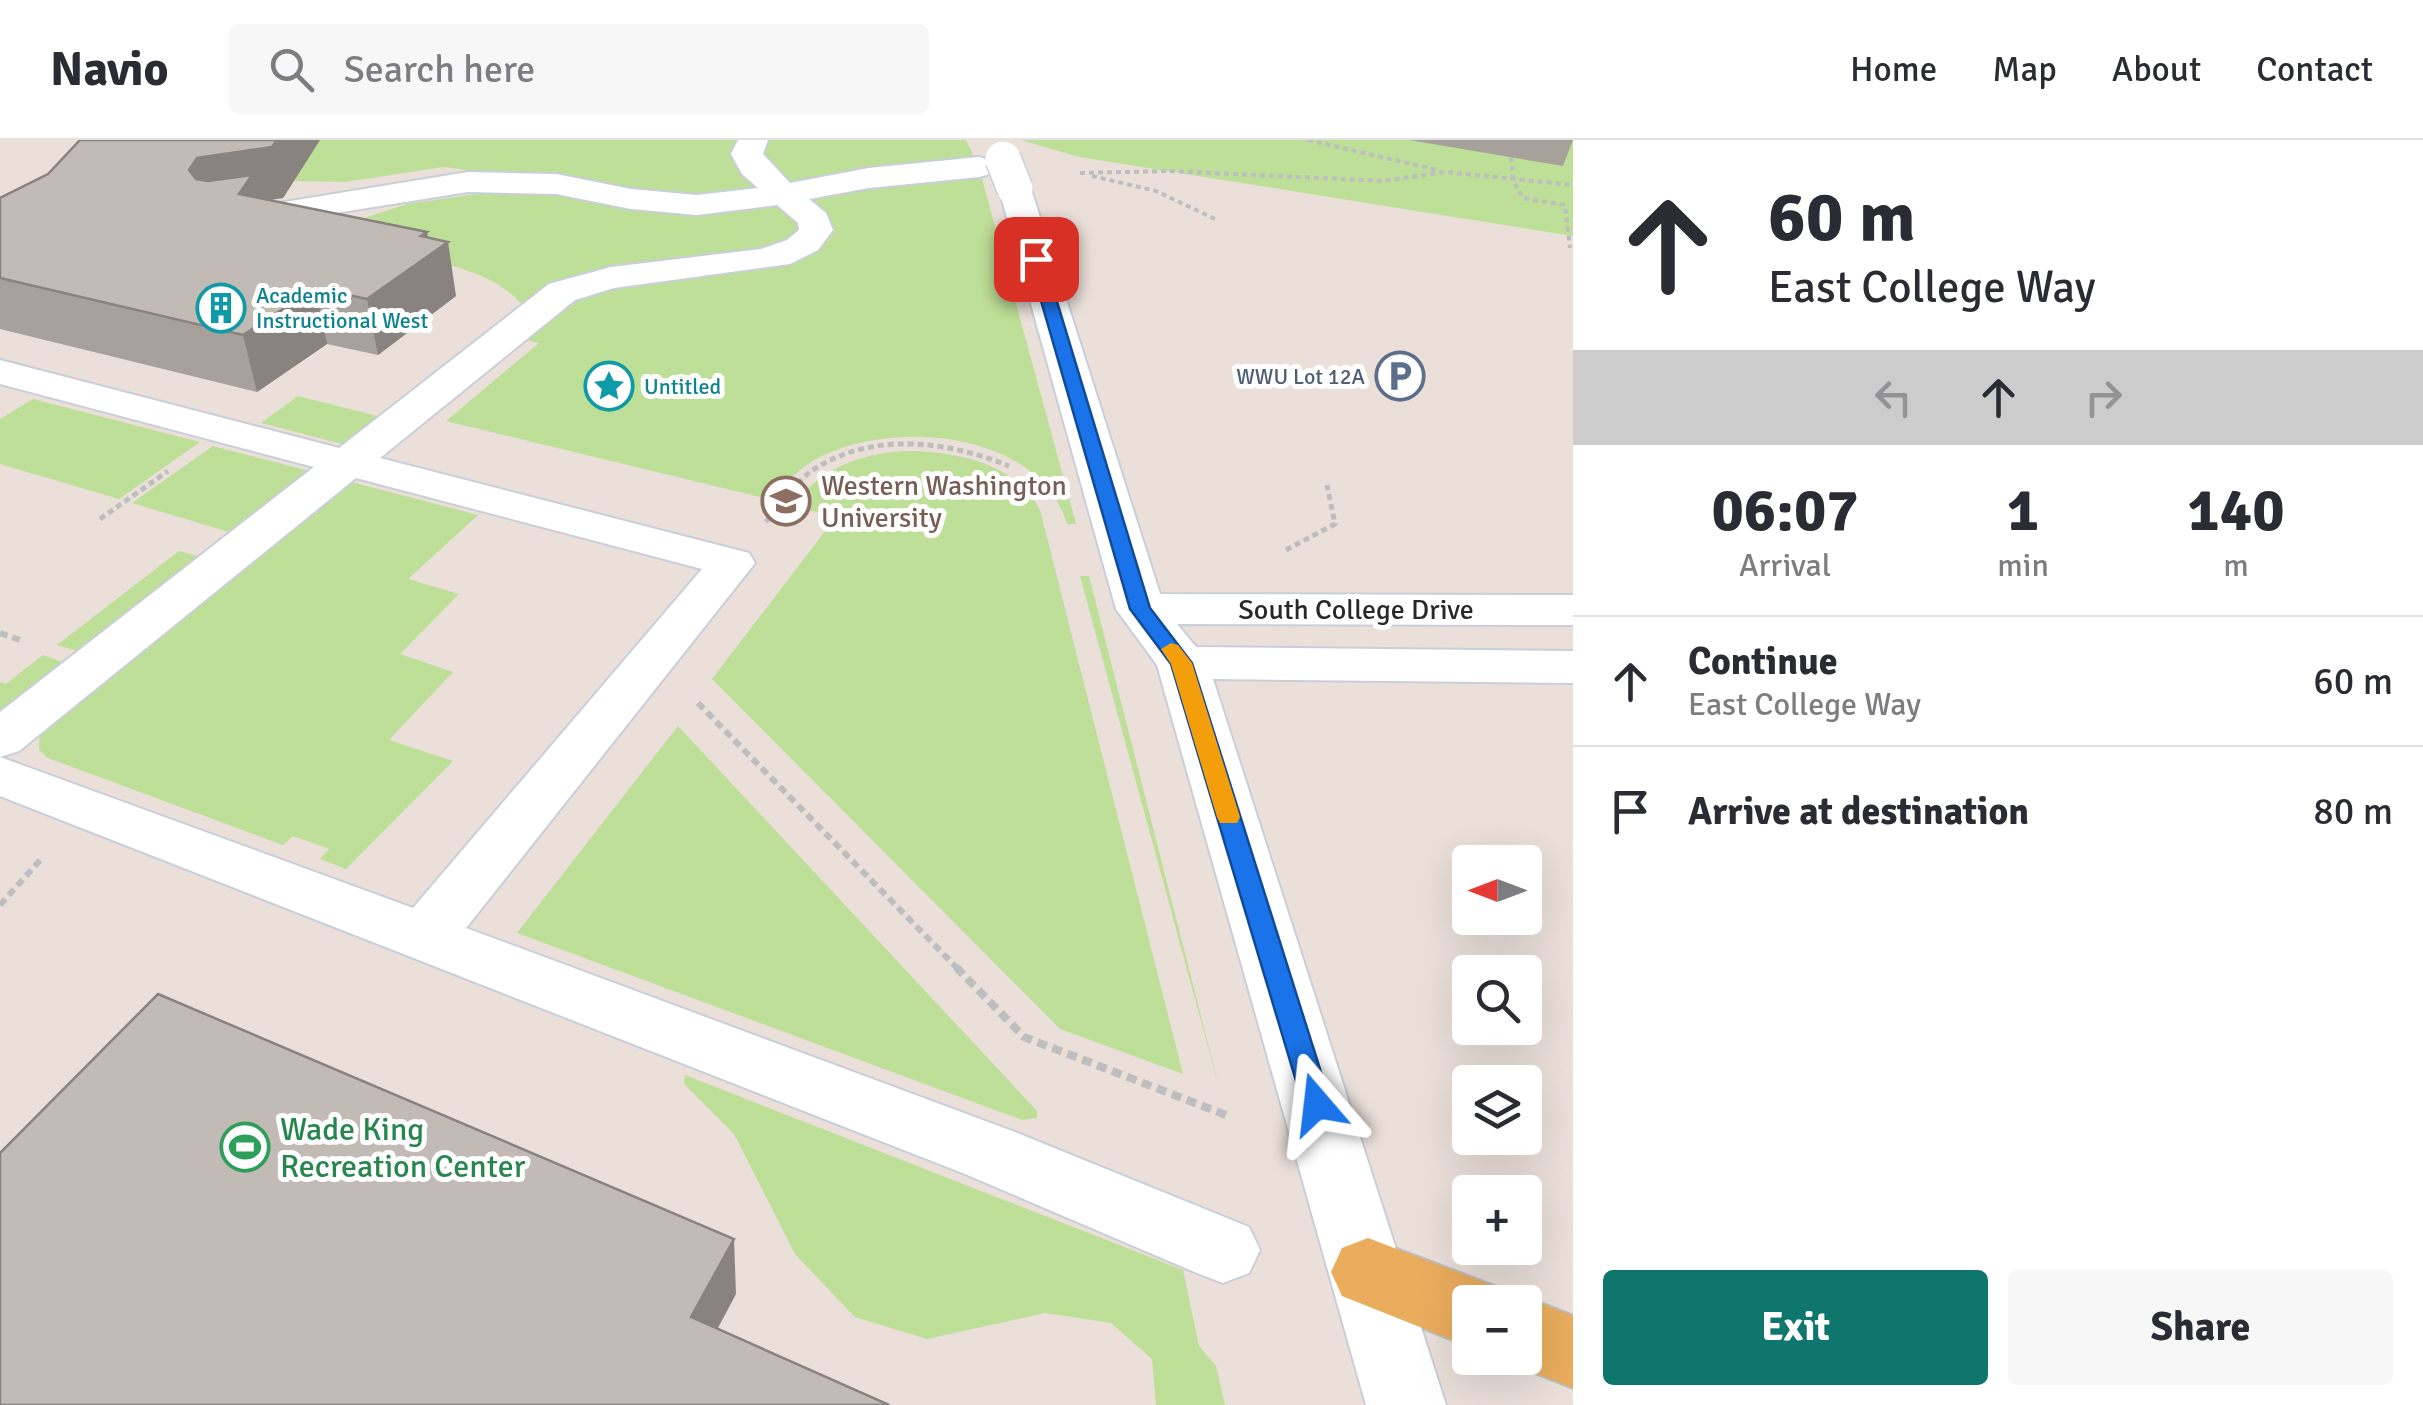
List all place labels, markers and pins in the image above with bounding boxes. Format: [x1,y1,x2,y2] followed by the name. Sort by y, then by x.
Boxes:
[994,217,1079,302] pin
[195,282,247,334] building icon: Academic Instructional West
[256,282,428,334] place label: Academic Instructional West
[1374,350,1426,402] parking icon: WWU Lot 12A
[583,360,635,412] place icon: Untitled
[1236,363,1366,390] place label: WWU Lot 12A
[644,373,721,400] place label: Untitled
[821,469,1067,535] place label: Western Washington University
[760,475,812,527] school or university icon: Western Washington University
[280,1110,526,1186] place label: Wade King Recreation Center
[219,1121,271,1173] sports icon: Wade King Recreation Center

